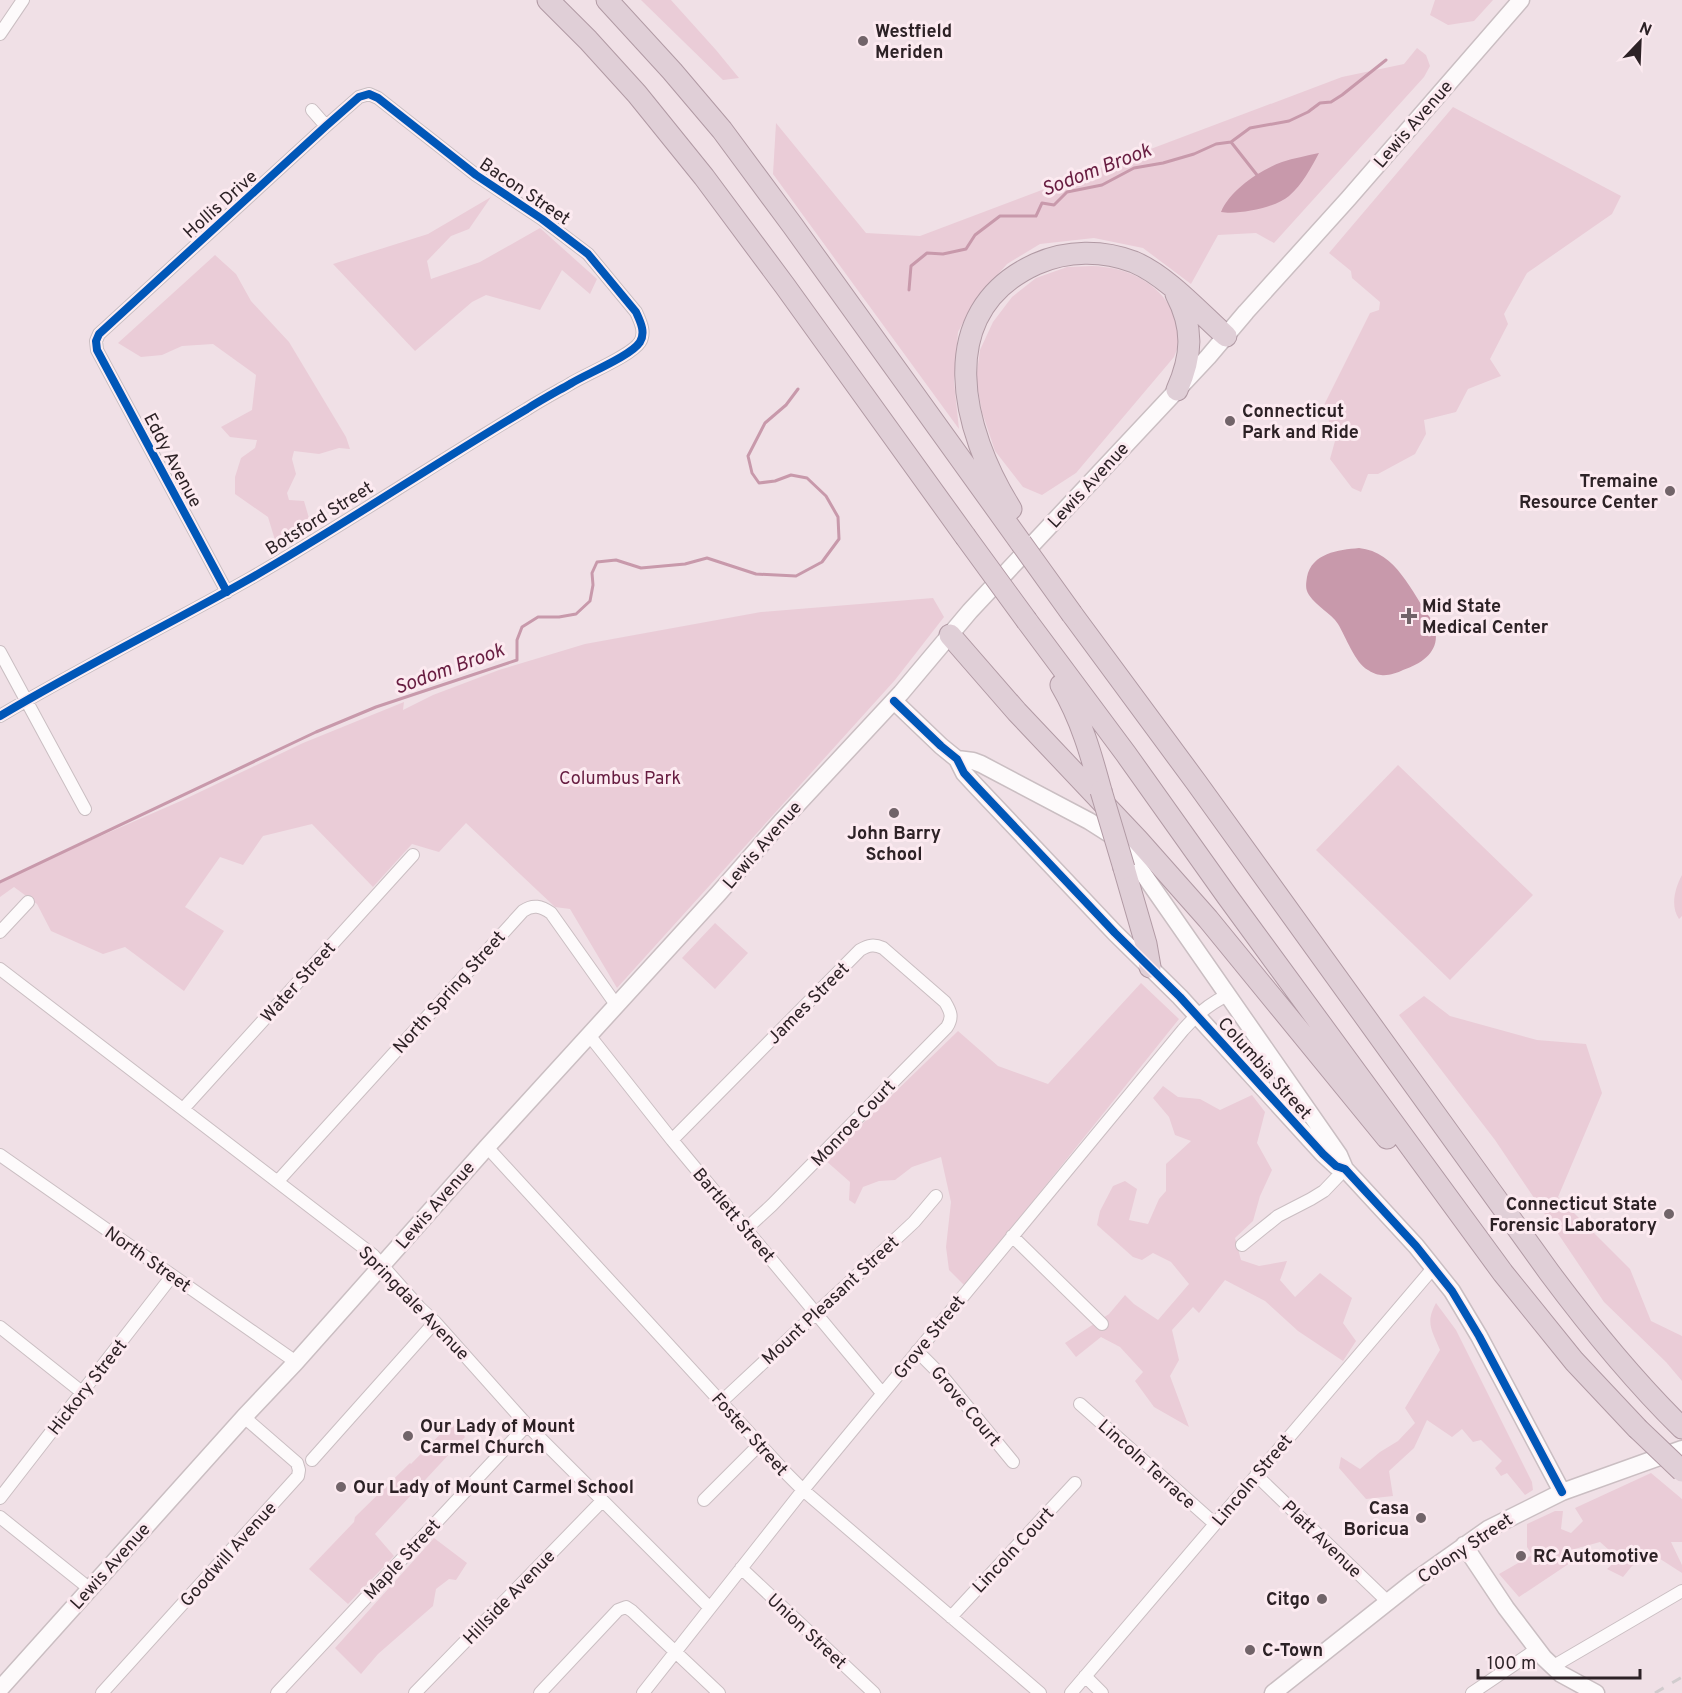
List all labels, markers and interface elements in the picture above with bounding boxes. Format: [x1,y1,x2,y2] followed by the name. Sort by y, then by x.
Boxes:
[1610,12,1670,72] north arrow
[1636,19,1654,41] text: N
[875,21,952,65] place label: Westfield Meriden
[856,34,870,48] marker: Westfield Meriden
[1370,76,1459,174] street label: Lewis Avenue
[1038,138,1156,204] water label: Sodom Brook
[474,153,574,231] street label: Bacon Street
[179,166,263,244] street label: Hollis Drive
[1242,401,1359,445] place label: Connecticut Park and Ride
[137,410,206,512] street label: Eddy Avenue
[1223,414,1237,428] marker: Connecticut Park and Ride
[1043,438,1135,534] street label: Lewis Avenue
[1519,471,1658,515] place label: Tremaine Resource Center
[262,477,378,562] street label: Botsford Street
[1663,484,1677,498] marker: Tremaine Resource Center
[1422,596,1549,640] place label: Mid State Medical Center
[1400,607,1418,625] marker: Mid State Medical Center
[391,638,509,702] water label: Sodom Brook
[559,768,681,791] park label: Columbus Park
[719,797,808,895] street label: Lewis Avenue
[887,806,901,820] marker: John Barry School
[847,823,941,867] place label: John Barry School
[389,927,511,1059] street label: North Spring Street
[257,938,342,1028] street label: Water Street
[763,958,855,1050] street label: James Street
[1212,1013,1316,1125] street label: Columbia Street
[807,1076,901,1172] street label: Monroe Court
[392,1157,481,1255] street label: Lewis Avenue
[687,1164,779,1268] street label: Bartlett Street
[1489,1194,1657,1238] place label: Connecticut State Forensic Laboratory
[1662,1207,1676,1221] marker: Connecticut State Forensic Laboratory
[99,1222,195,1298] street label: North Street
[758,1232,904,1371] street label: Mount Pleasant Street
[352,1242,473,1366] street label: Springdale Avenue
[889,1291,971,1385] street label: Grove Street
[44,1335,133,1441] street label: Hickory Street
[925,1362,1005,1452] street label: Grove Court
[706,1389,792,1481] street label: Foster Street
[1092,1415,1200,1515] street label: Lincoln Terrace
[420,1416,575,1460] place label: Our Lady of Mount Carmel Church
[401,1429,415,1443] marker: Our Lady of Mount Carmel Church
[1208,1430,1298,1532] street label: Lincoln Street
[353,1477,634,1500] place label: Our Lady of Mount Carmel School
[334,1480,348,1494] marker: Our Lady of Mount Carmel School
[1276,1496,1366,1584] street label: Platt Avenue
[176,1498,282,1612] street label: Goodwill Avenue
[1344,1498,1409,1542] place label: Casa Boricua
[968,1503,1060,1599] street label: Lincoln Court
[1414,1509,1518,1589] street label: Colony Street
[1414,1511,1428,1525] marker: Casa Boricua
[360,1515,446,1605] street label: Maple Street
[66,1519,156,1615] street label: Lewis Avenue
[459,1546,561,1650] street label: Hillside Avenue
[1533,1546,1659,1569] place label: RC Automotive
[1514,1549,1528,1563] marker: RC Automotive
[761,1589,851,1675] street label: Union Street
[1266,1589,1310,1612] place label: Citgo
[1315,1592,1329,1606] marker: Citgo
[1262,1640,1323,1663] place label: C-Town
[1478,1642,1640,1680] scale bar
[1243,1643,1257,1657] marker: C-Town
[1487,1653,1536,1676] text: 100 m

